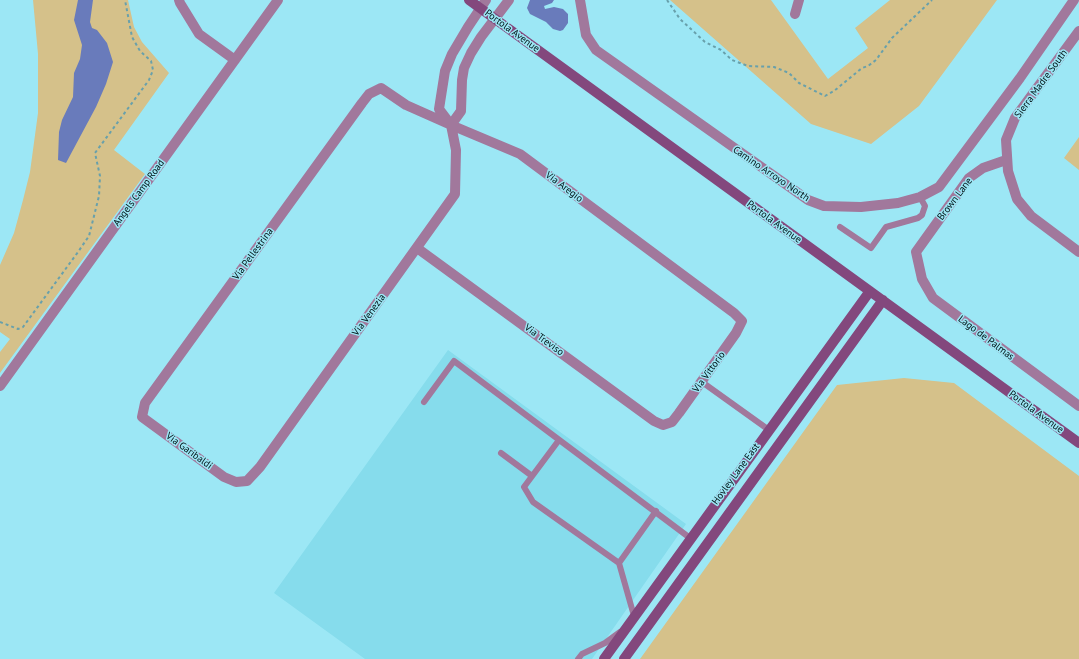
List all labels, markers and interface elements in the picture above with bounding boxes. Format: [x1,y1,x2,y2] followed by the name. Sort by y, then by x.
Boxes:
[482,7,542,55] street label: Portola Avenue
[1012,47,1070,121] street label: Sierra Madre South
[730,144,812,204] street label: Camino Arroyo North
[111,157,167,229] street label: Angels Camp Road
[543,169,585,205] street label: Via Aregio
[935,175,975,223] street label: Brown Lane
[744,198,804,246] street label: Portola Avenue
[230,226,276,282] street label: Via Pellestrina
[350,292,388,338] street label: Via Venezia
[956,313,1016,363] street label: Lago de Palmas
[522,322,566,358] street label: Via Treviso
[690,349,728,395] street label: Via Vittorio
[1006,388,1066,436] street label: Portola Avenue
[163,430,215,472] street label: Via Garibaldi
[710,441,762,507] street label: Hovley Lane East

